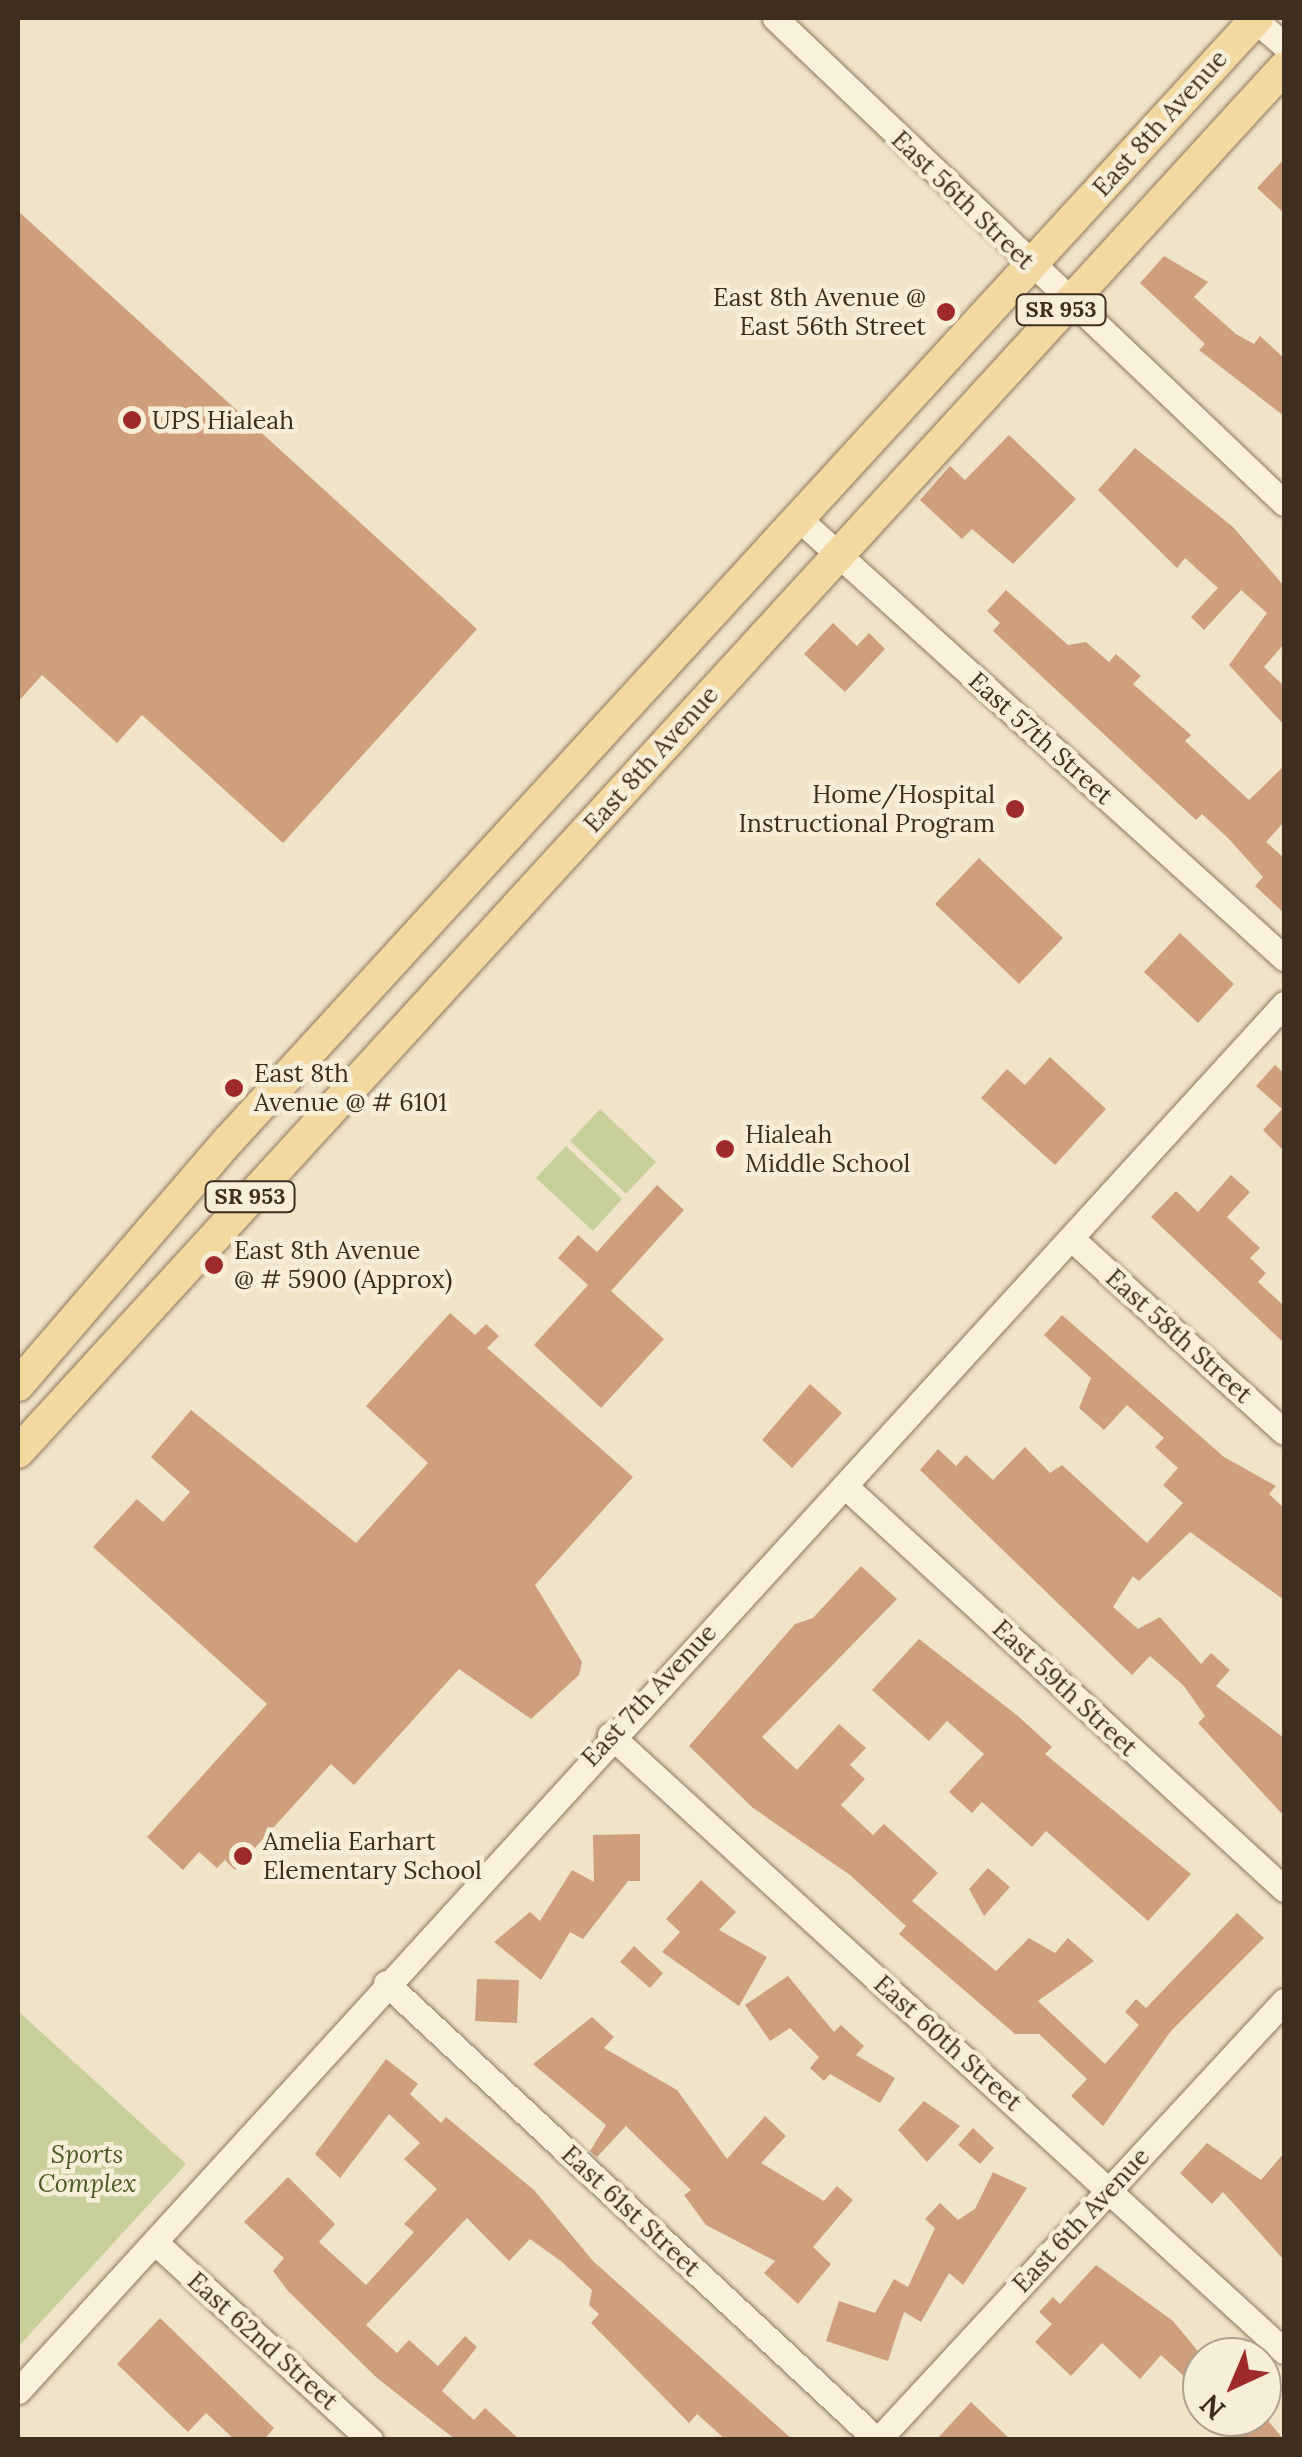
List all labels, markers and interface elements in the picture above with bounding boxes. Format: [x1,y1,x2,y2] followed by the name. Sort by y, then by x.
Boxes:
[1086,44,1234,202] street label: East 8th Avenue
[886,124,1040,276] street label: East 56th Street
[713,283,926,342] place label: East 8th Avenue @ East 56th Street
[1014,293,1108,327] road number: SR 953
[935,301,957,323] marker: East 8th Avenue @ East 56th Street
[152,405,294,435] place label: UPS Hialeah
[121,409,143,431] marker: UPS Hialeah
[963,665,1119,811] street label: East 57th Street
[577,680,725,838] street label: East 8th Avenue
[739,780,995,839] place label: Home/Hospital Instructional Program
[1004,798,1026,820] marker: Home/Hospital Instructional Program
[254,1059,447,1118] place label: East 8th Avenue @ # 6101
[223,1077,245,1099] marker: East 8th Avenue @ # 6101
[745,1120,910,1179] place label: Hialeah Middle School
[714,1138,736,1160] marker: Hialeah Middle School
[202,1180,298,1214] road number: SR 953
[234,1236,452,1295] place label: East 8th Avenue @ # 5900 (Approx)
[203,1254,225,1276] marker: East 8th Avenue @ # 5900 (Approx)
[1100,1263,1258,1409] street label: East 58th Street
[987,1613,1143,1763] street label: East 59th Street
[575,1618,723,1772] street label: East 7th Avenue
[263,1827,482,1886] place label: Amelia Earhart Elementary School
[232,1845,254,1867] marker: Amelia Earhart Elementary School
[868,1969,1028,2117] street label: East 60th Street
[555,2139,707,2283] street label: East 61st Street
[38,2140,136,2199] park label: Sports Complex
[1006,2141,1156,2299] street label: East 6th Avenue
[182,2266,344,2416] street label: East 62nd Street
[1182,2337,1282,2437] north arrow
[1192,2387,1233,2428] text: N

